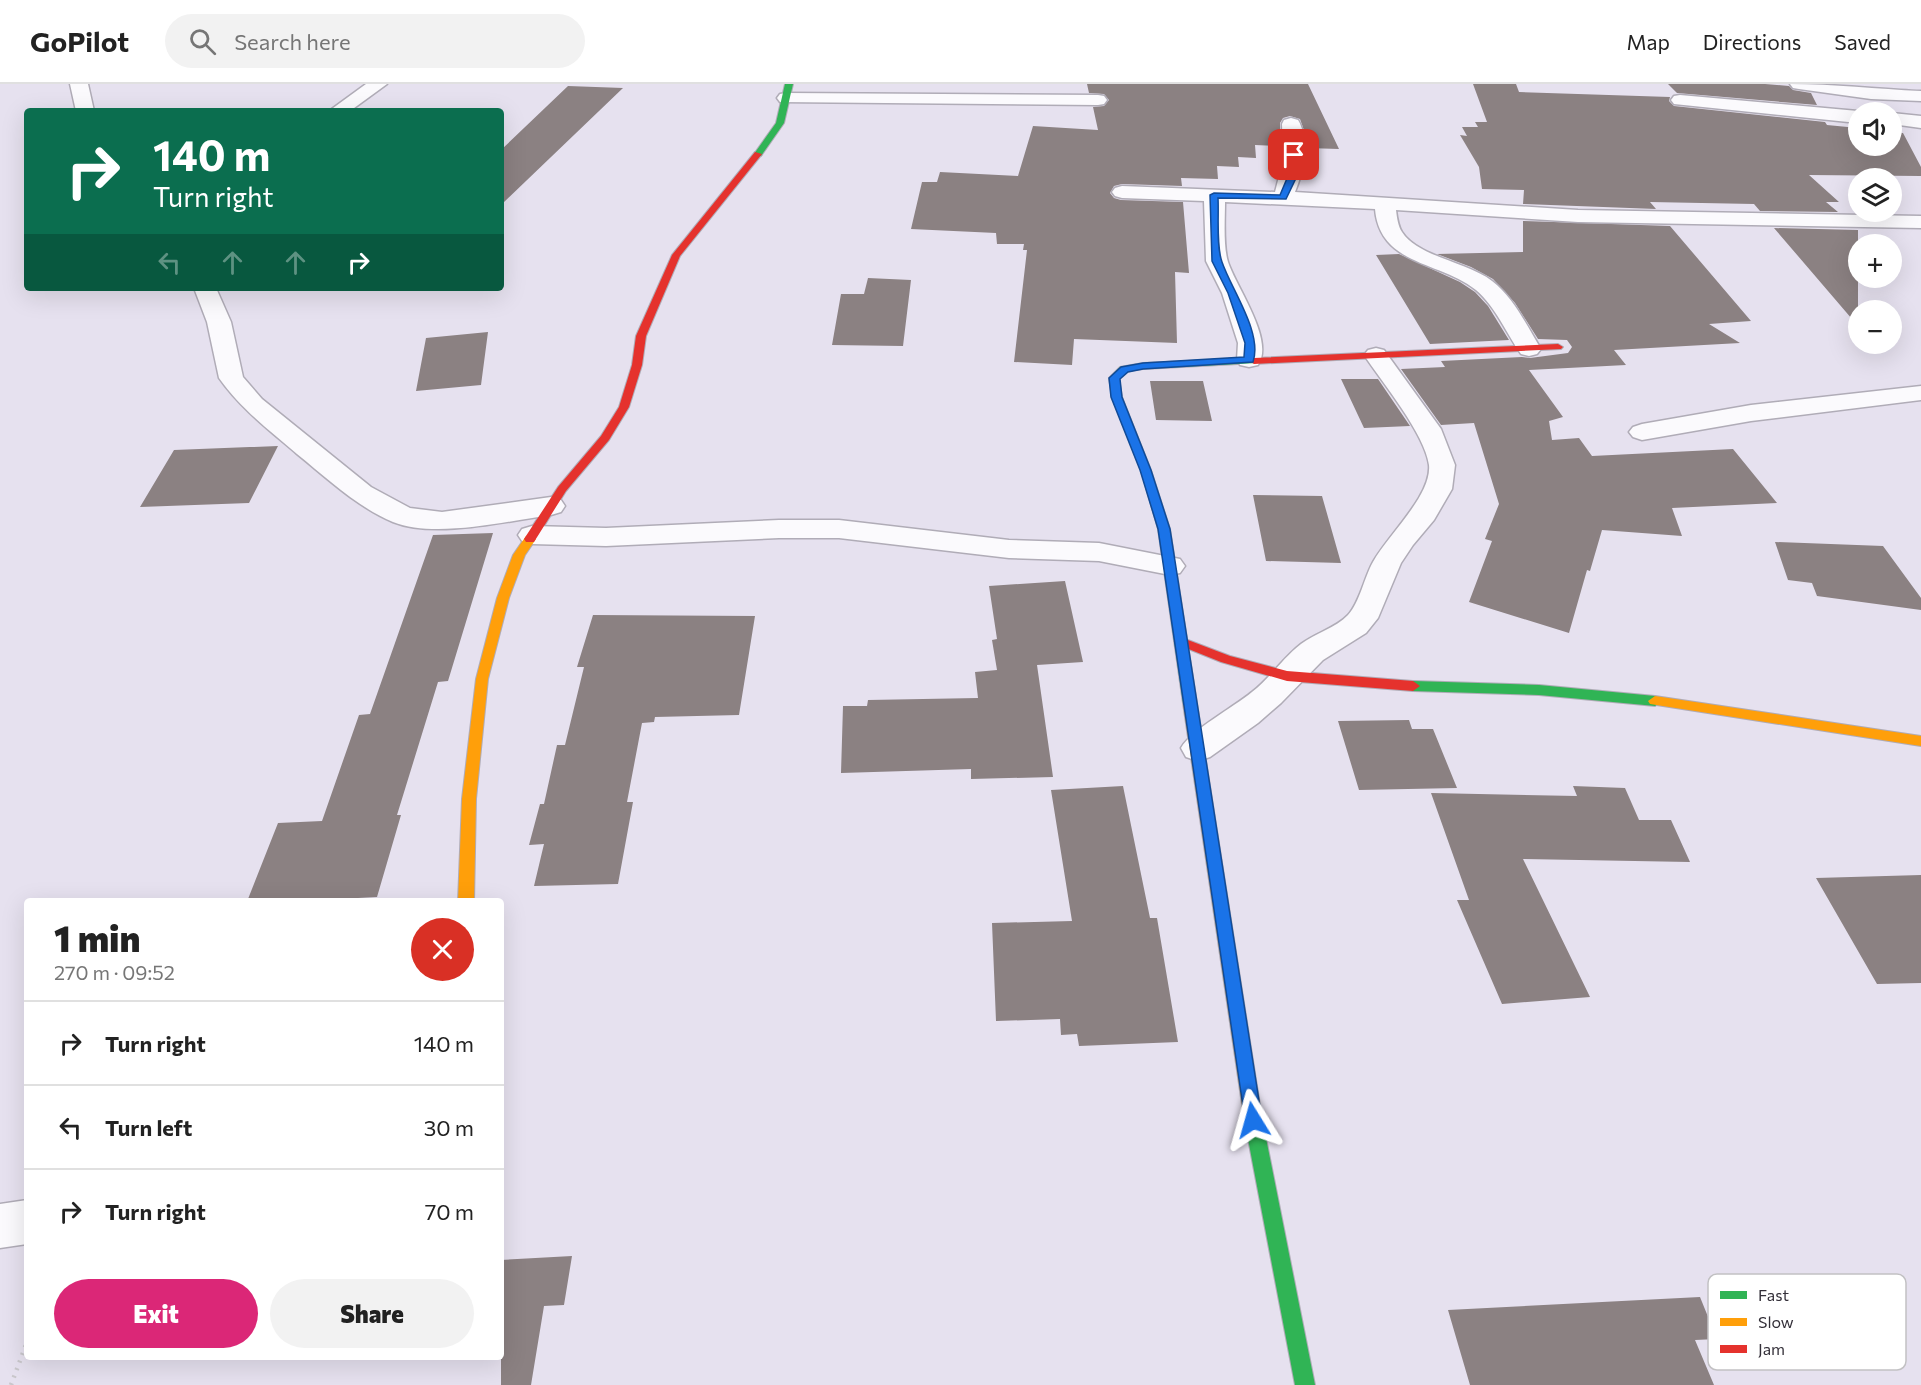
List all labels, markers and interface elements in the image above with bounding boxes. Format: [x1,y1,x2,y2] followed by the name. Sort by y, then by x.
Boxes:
[165,14,585,68] search box
[30,24,129,58] text: GoPilot
[186,25,219,58] icon: search
[234,28,351,55] text: Search here
[1627,29,1670,54] text: Map
[1703,29,1801,54] text: Directions
[1834,29,1891,54] text: Saved
[1848,102,1902,354] map controls
[1848,102,1902,156] button: sound
[153,128,270,180] text: 140 m
[1268,129,1319,180] pin
[54,132,132,210] icon: right
[1277,138,1310,171] icon: arrive
[1848,168,1902,222] button: layers
[153,180,273,213] text: Turn right
[1848,234,1902,288] button: +
[153,246,186,279] icon: left
[216,246,249,279] icon: ahead
[279,246,312,279] icon: ahead
[342,246,375,279] icon: right
[1848,300,1902,354] button: −
[54,915,140,959] text: 1 min
[411,918,474,981] button: close
[54,960,175,984] text: 270 m · 09:52
[54,1027,87,1060] icon: right
[105,1030,206,1057] text: Turn right
[414,1030,474,1057] text: 140 m
[1221,1088,1285,1152] position arrow
[54,1111,87,1144] icon: left
[105,1114,192,1141] text: Turn left
[424,1114,474,1141] text: 30 m
[54,1195,87,1228] icon: right
[105,1198,206,1225] text: Turn right
[425,1198,474,1225] text: 70 m
[1708,1274,1906,1370] legend
[54,1279,258,1348] button: Exit
[270,1279,474,1348] button: Share
[1758,1285,1789,1304] text: Fast
[1758,1312,1794,1331] text: Slow
[1758,1339,1785,1358] text: Jam

